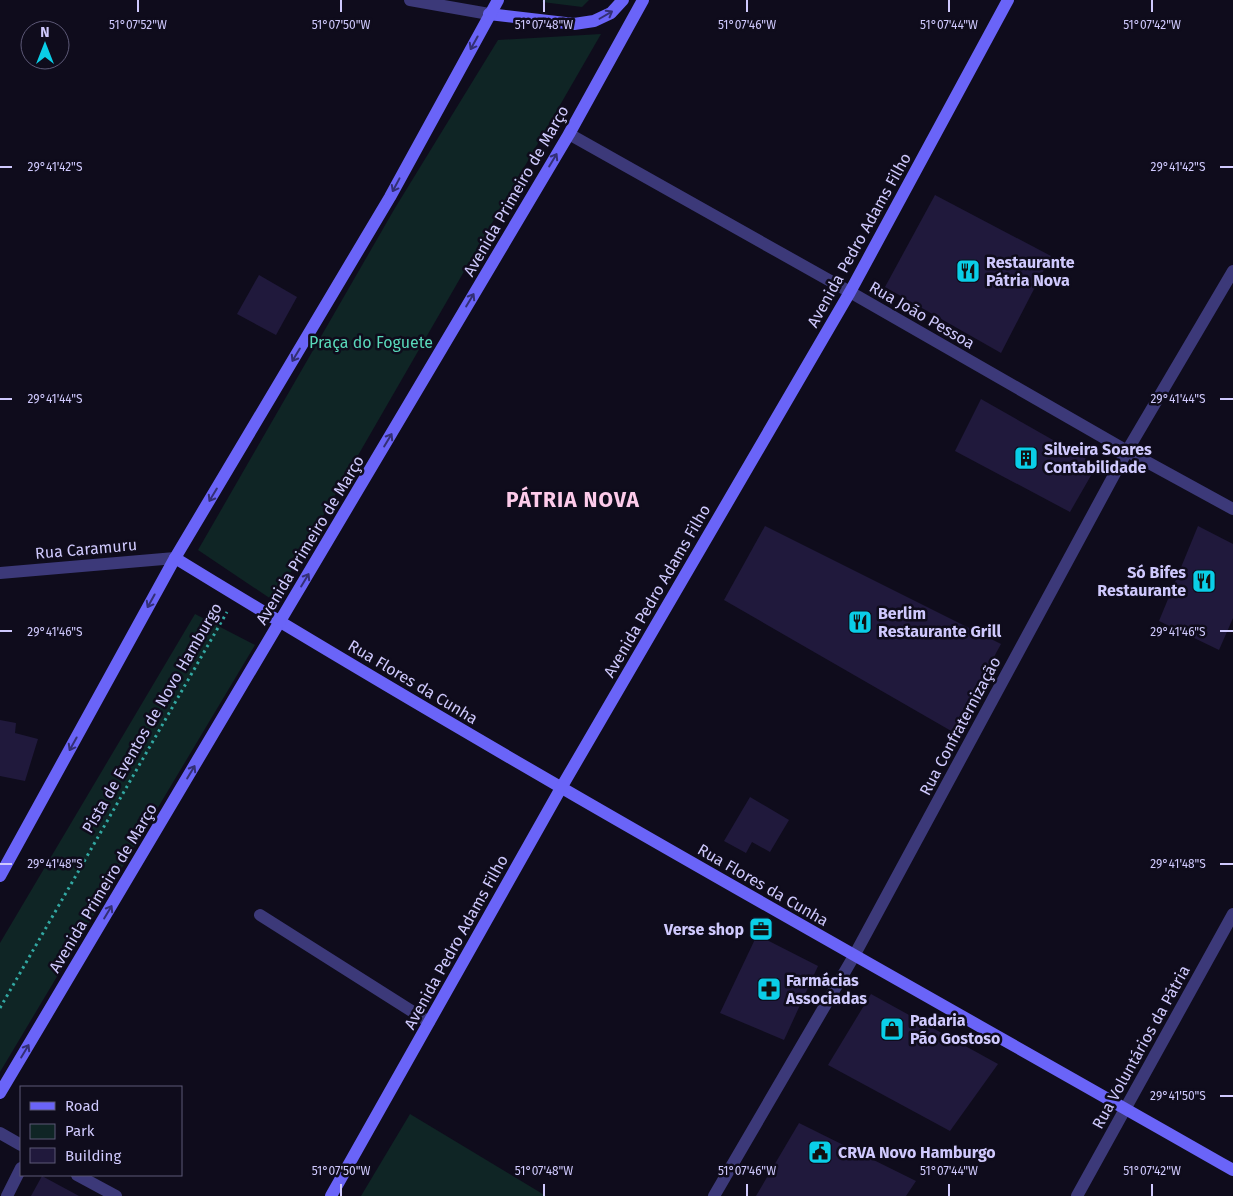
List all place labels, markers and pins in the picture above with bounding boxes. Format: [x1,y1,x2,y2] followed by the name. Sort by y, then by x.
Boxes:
[986,253,1075,290] place label: Restaurante Pátria Nova
[955,258,981,284] restaurant icon: Restaurante Pátria Nova
[1044,440,1152,477] place label: Silveira Soares Contabilidade
[1013,445,1039,471] building icon: Silveira Soares Contabilidade
[1097,563,1186,600] place label: Só Bifes Restaurante
[1191,568,1217,594] restaurant icon: Só Bifes Restaurante
[878,604,1001,641] place label: Berlim Restaurante Grill
[847,609,873,635] restaurant icon: Berlim Restaurante Grill
[748,916,774,942] office icon: Verse shop
[663,920,744,939] place label: Verse shop
[785,971,867,1008] place label: Farmácias Associadas
[756,976,782,1002] pharmacy icon: Farmácias Associadas
[910,1011,1000,1048] place label: Padaria Pão Gostoso
[879,1016,905,1042] shop icon: Padaria Pão Gostoso
[807,1139,833,1165] public building icon: CRVA Novo Hamburgo
[838,1143,996,1162] place label: CRVA Novo Hamburgo

